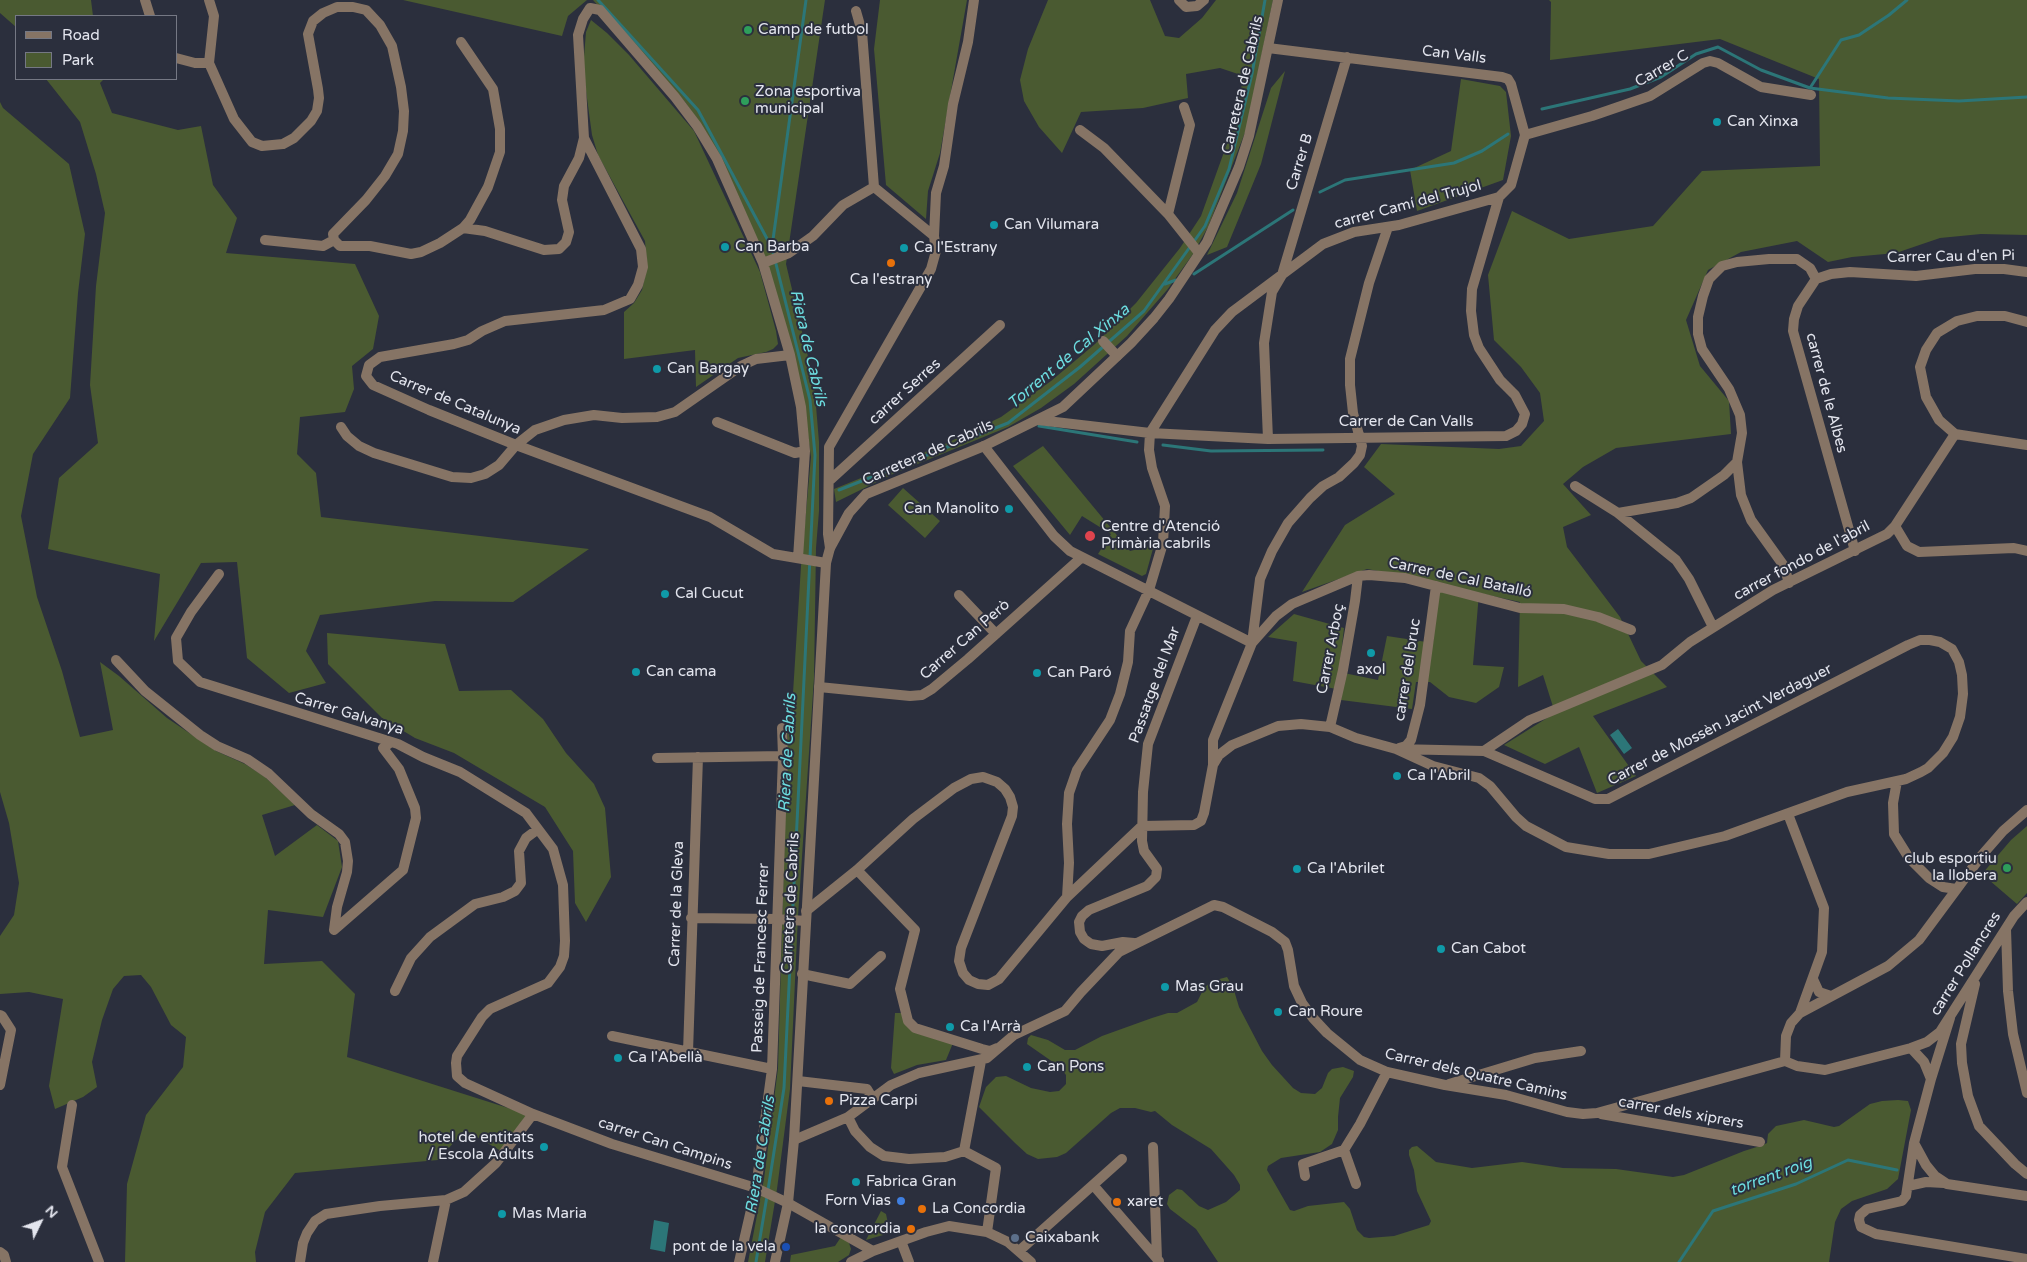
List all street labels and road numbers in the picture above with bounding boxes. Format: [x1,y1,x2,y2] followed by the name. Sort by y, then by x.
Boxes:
[1218,14,1268,156] street label: Carretera de Cabrils
[1421,42,1487,68] street label: Can Valls
[1632,47,1692,91] street label: Carrer C
[1283,131,1317,193] street label: Carrer B
[1333,177,1483,233] street label: carrer Camí del Trujol
[1887,247,2015,267] street label: Carrer Cau d'en Pi
[1801,331,1851,455] street label: carrer de le Albes
[865,355,945,429] street label: carrer Serres
[386,367,524,439] street label: Carrer de Catalunya
[1339,413,1473,431] street label: Carrer de Can Valls
[860,416,996,490] street label: Carretera de Cabrils
[1731,517,1873,605] street label: carrer fondo de l'abril
[1387,554,1533,602] street label: Carrer de Cal Batalló
[916,596,1014,684] street label: Carrer Can Però
[1313,602,1349,696] street label: Carrer Arboç
[1391,617,1425,723] street label: carrer del bruc
[1126,624,1184,746] street label: Passatge del Mar
[1605,660,1835,790] street label: Carrer de Mossèn Jacint Verdaguer
[292,689,406,739] street label: Carrer Galvanya
[778,832,804,974] street label: Carretera de Cabrils
[666,841,688,967] street label: Carrer de la Gleva
[749,863,773,1053] street label: Passeig de Francesc Ferrer
[1927,909,2005,1019] street label: carrer Pollancres
[1383,1045,1569,1105] street label: Carrer dels Quatre Camins
[1617,1093,1745,1133] street label: carrer dels xiprers
[596,1114,734,1174] street label: carrer Can Campins

